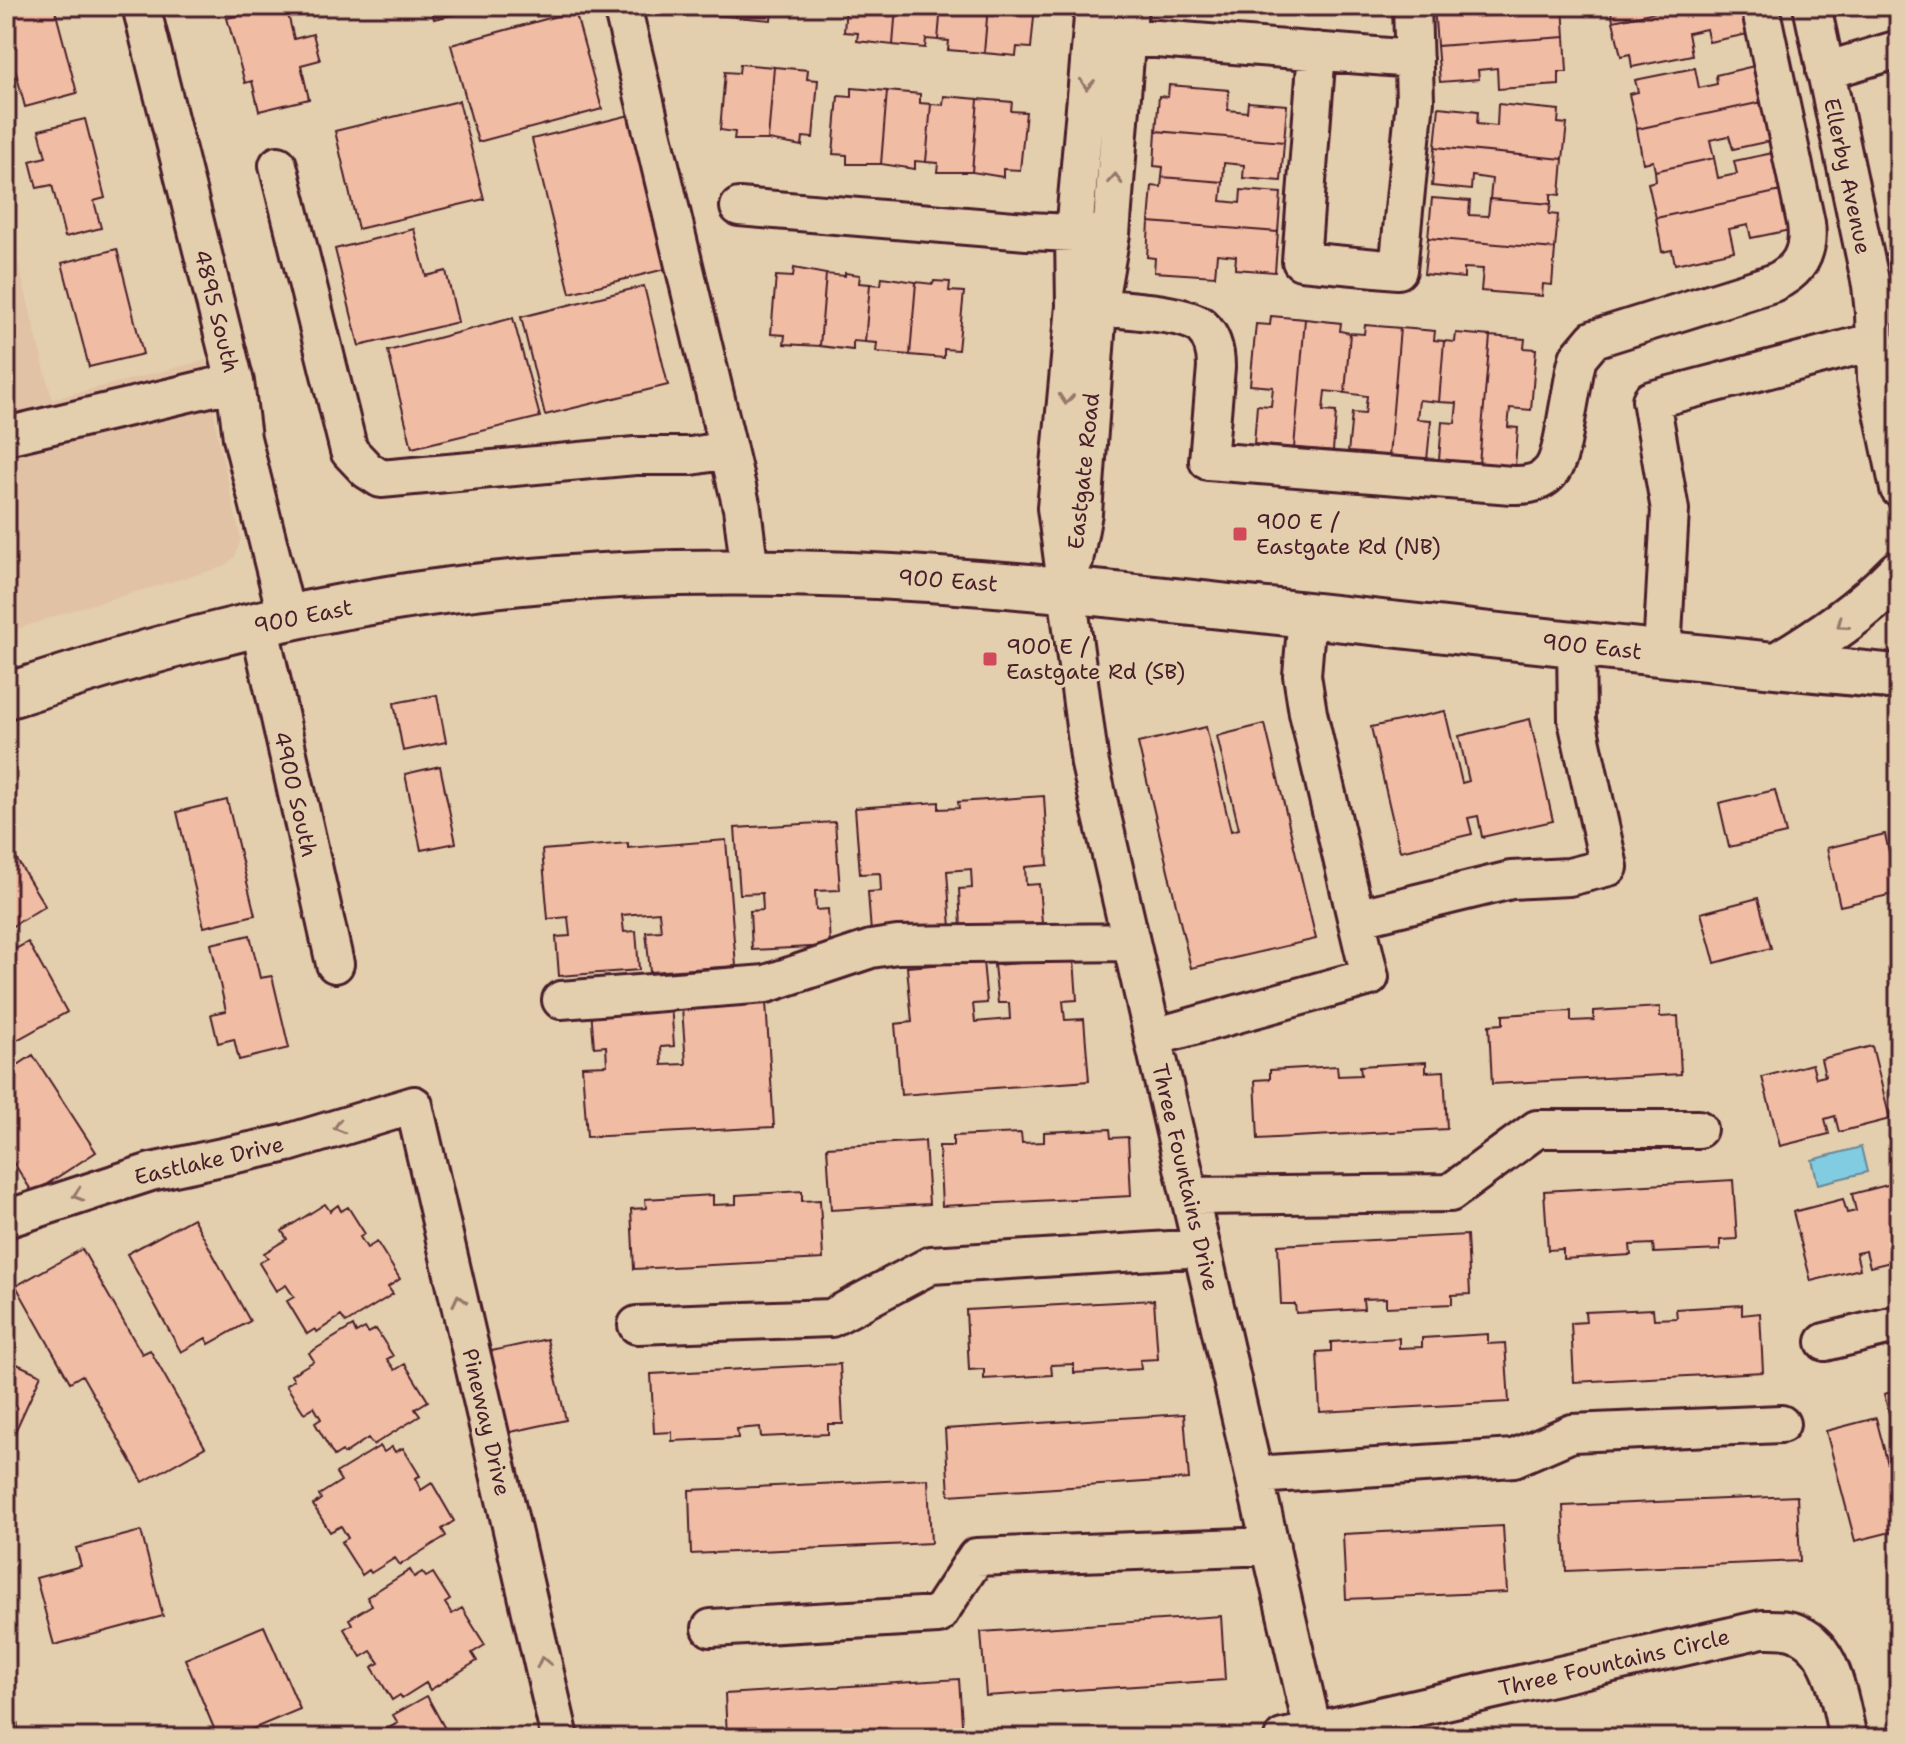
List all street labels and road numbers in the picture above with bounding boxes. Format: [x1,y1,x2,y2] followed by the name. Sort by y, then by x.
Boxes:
[1817,95,1878,257] street label: Ellerby Avenue
[187,246,246,376] street label: 4895 South
[1061,391,1106,551] street label: Eastgate Road
[897,563,999,598] street label: 900 East
[251,593,355,640] street label: 900 East
[1541,627,1643,666] street label: 900 East
[267,728,324,860] street label: 4900 South
[1145,1061,1226,1294] street label: Three Fountains Drive
[131,1129,287,1192] street label: Eastlake Drive
[455,1346,518,1499] street label: Pineway Drive
[1496,1622,1732,1703] street label: Three Fountains Circle

